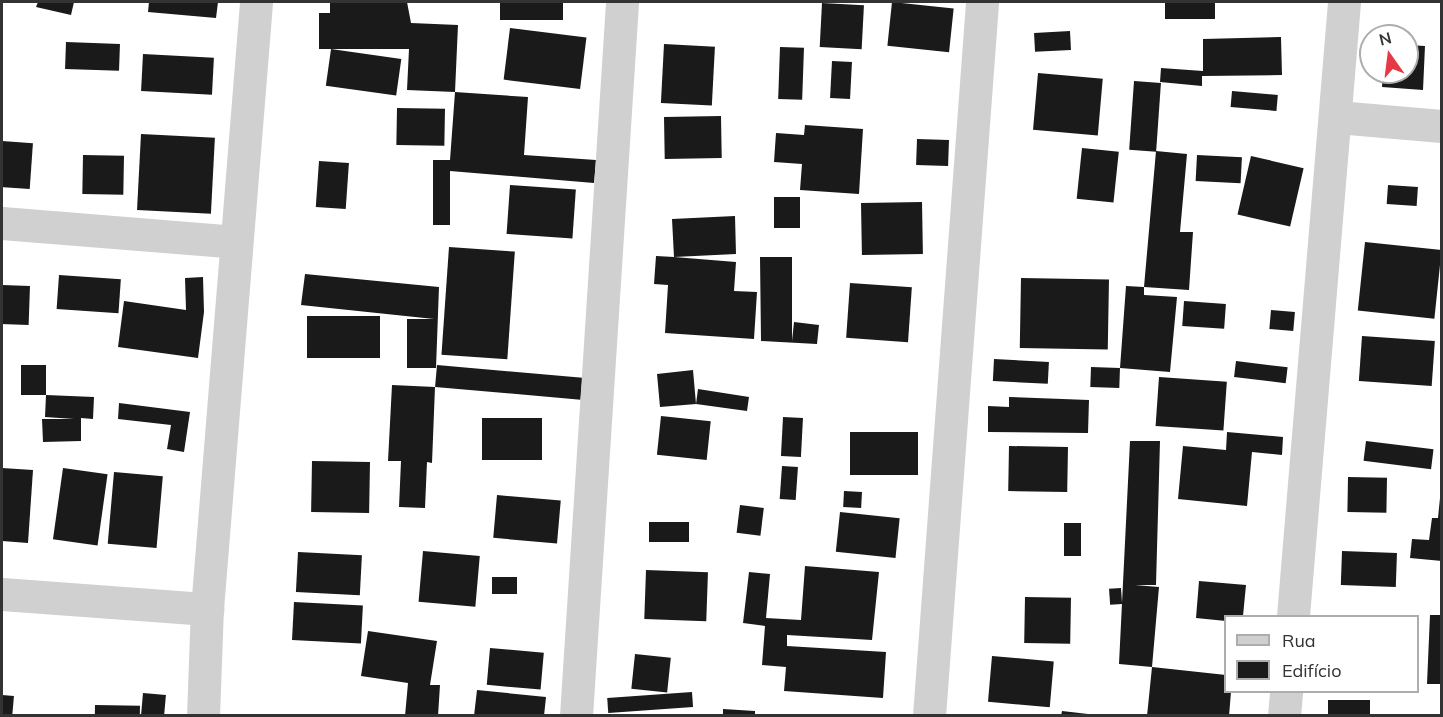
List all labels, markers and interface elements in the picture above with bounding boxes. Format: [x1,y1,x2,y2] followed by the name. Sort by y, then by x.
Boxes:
[1359,24,1419,84] north arrow
[1377,27,1393,50] text: N
[1224,615,1419,693] legend
[1282,629,1316,652] text: Rua
[1282,659,1341,682] text: Edifício

